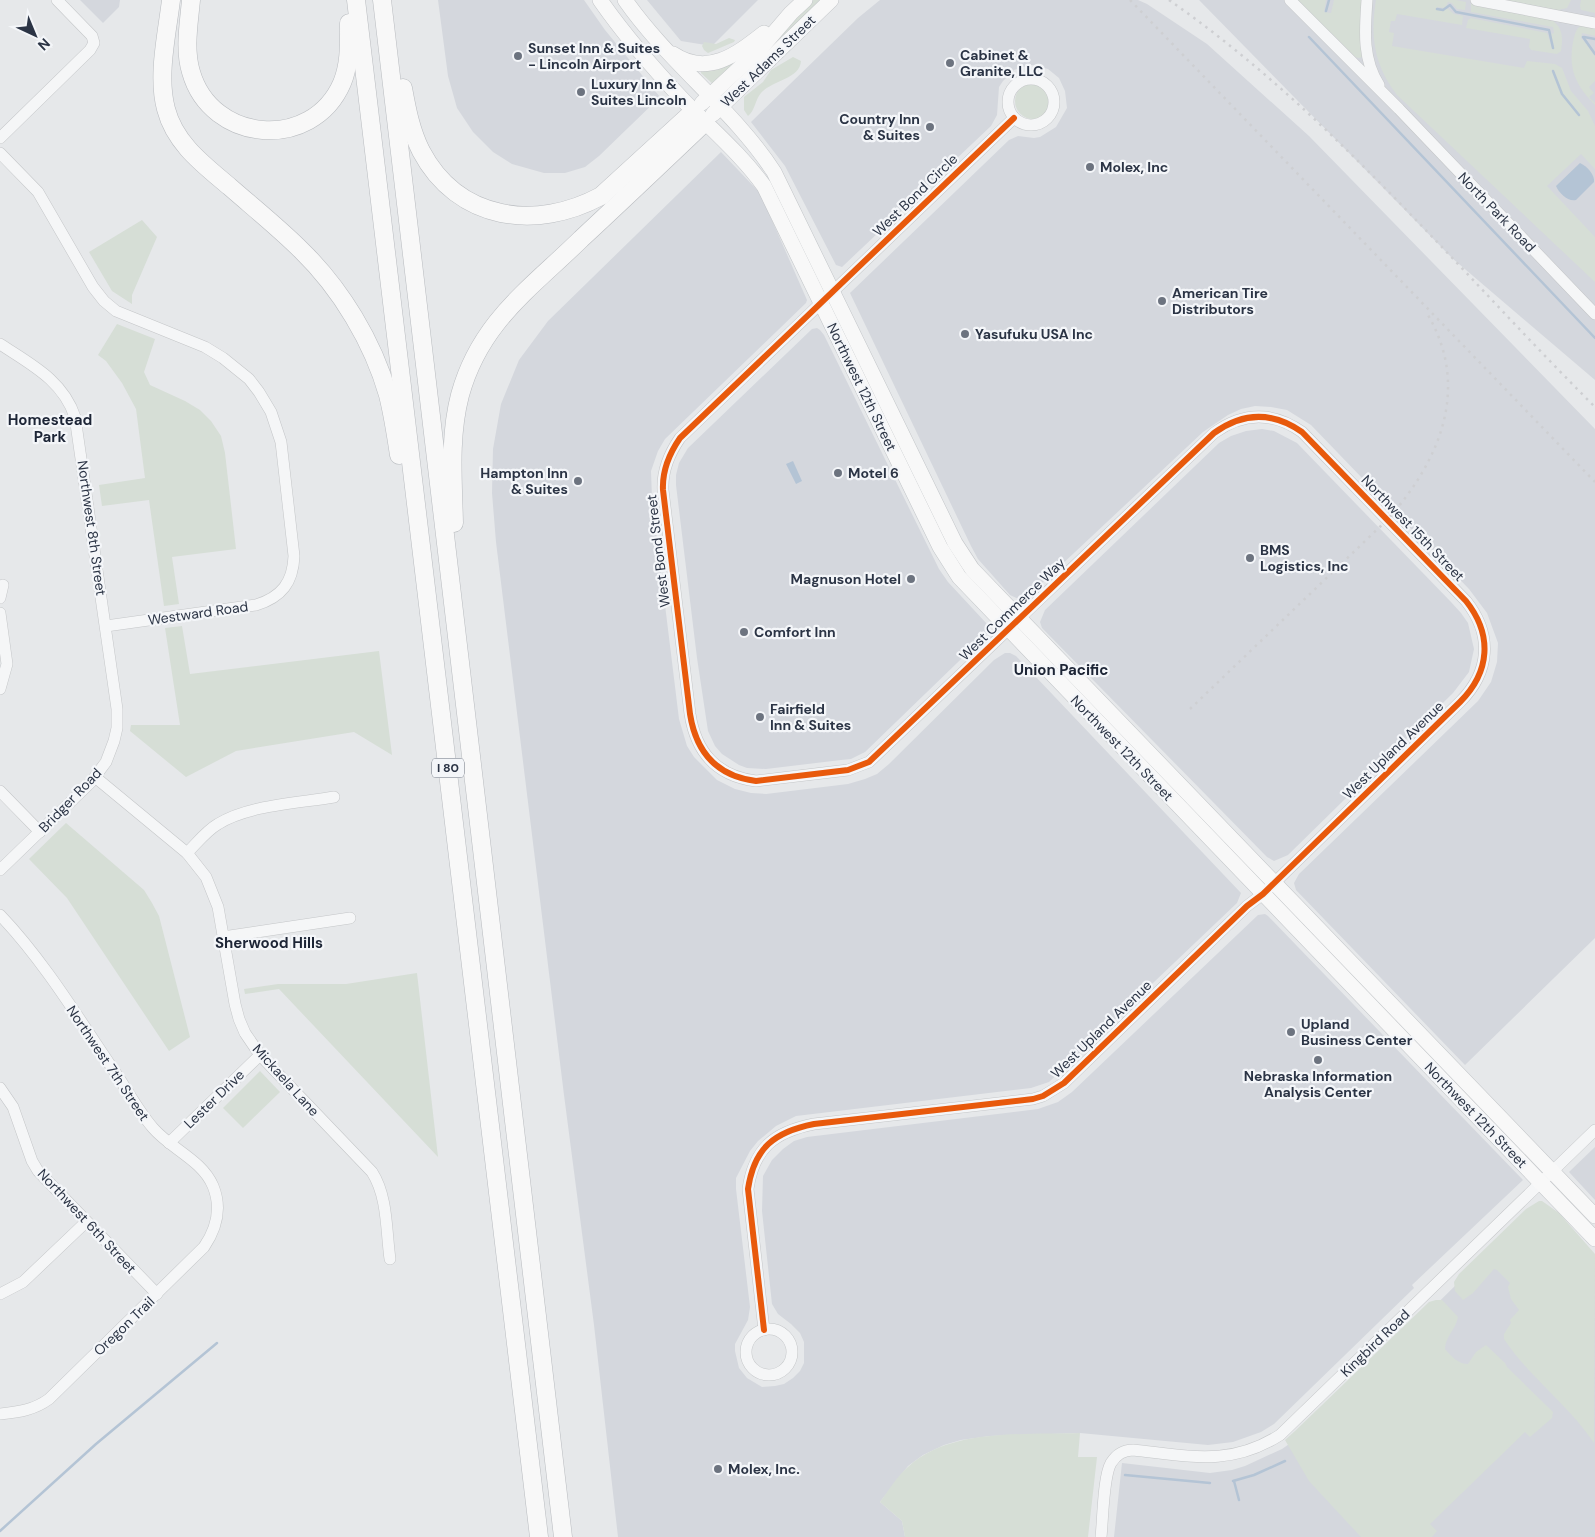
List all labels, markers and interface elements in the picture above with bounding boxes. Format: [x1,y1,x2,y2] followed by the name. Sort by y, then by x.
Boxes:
[10,10,60,60] north arrow
[717,11,819,111] street label: West Adams Street
[34,34,54,54] text: N
[528,39,660,73] place label: Sunset Inn & Suites - Lincoln Airport
[960,46,1043,80] place label: Cabinet & Granite, LLC
[512,50,524,62] marker: Sunset Inn & Suites - Lincoln Airport
[944,57,956,69] marker: Cabinet & Granite, LLC
[591,75,687,109] place label: Luxury Inn & Suites Lincoln
[575,86,587,98] marker: Luxury Inn & Suites Lincoln
[839,110,920,144] place label: Country Inn & Suites
[924,121,936,133] marker: Country Inn & Suites
[869,150,961,240] street label: West Bond Circle
[1100,158,1168,176] place label: Molex, Inc
[1084,161,1096,173] marker: Molex, Inc
[1454,168,1540,256] street label: North Park Road
[1172,284,1268,318] place label: American Tire Distributors
[1156,295,1168,307] marker: American Tire Distributors
[823,320,901,454] street label: Northwest 12th Street
[975,325,1093,343] place label: Yasufuku USA Inc
[959,328,971,340] marker: Yasufuku USA Inc
[8,410,92,447] district label: Homestead Park
[74,459,110,597] street label: Northwest 8th Street
[480,464,568,498] place label: Hampton Inn & Suites
[848,464,899,482] place label: Motel 6
[832,467,844,479] marker: Motel 6
[1358,471,1468,585] street label: Northwest 15th Street
[572,475,584,487] marker: Hampton Inn & Suites
[642,493,674,609] street label: West Bond Street
[1260,541,1349,575] place label: BMS Logistics, Inc
[1244,552,1256,564] marker: BMS Logistics, Inc
[955,554,1069,664] street label: West Commerce Way
[791,570,901,588] place label: Magnuson Hotel
[905,573,917,585] marker: Magnuson Hotel
[147,597,249,629] street label: Westward Road
[754,623,836,641] place label: Comfort Inn
[738,626,750,638] marker: Comfort Inn
[1014,660,1108,680] district label: Union Pacific
[1067,691,1177,805] street label: Northwest 12th Street
[1339,697,1447,803] street label: West Upland Avenue
[770,700,851,734] place label: Fairfield Inn & Suites
[754,711,766,723] marker: Fairfield Inn & Suites
[432,758,464,778] road number: I 80
[35,764,105,836] street label: Bridger Road
[215,933,323,953] district label: Sherwood Hills
[1047,976,1155,1082] street label: West Upland Avenue
[63,1002,153,1124] street label: Northwest 7th Street
[1301,1015,1413,1049] place label: Upland Business Center
[1285,1026,1297,1038] marker: Upland Business Center
[249,1040,323,1120] street label: Mickaela Lane
[1312,1054,1324,1066] marker: Nebraska Information Analysis Center
[1421,1058,1531,1172] street label: Northwest 12th Street
[180,1066,248,1132] street label: Lester Drive
[1244,1067,1392,1101] place label: Nebraska Information Analysis Center
[34,1165,140,1277] street label: Northwest 6th Street
[90,1293,158,1359] street label: Oregon Trail
[1337,1305,1413,1381] street label: Kingbird Road
[728,1460,800,1478] place label: Molex, Inc.
[712,1463,724,1475] marker: Molex, Inc.

